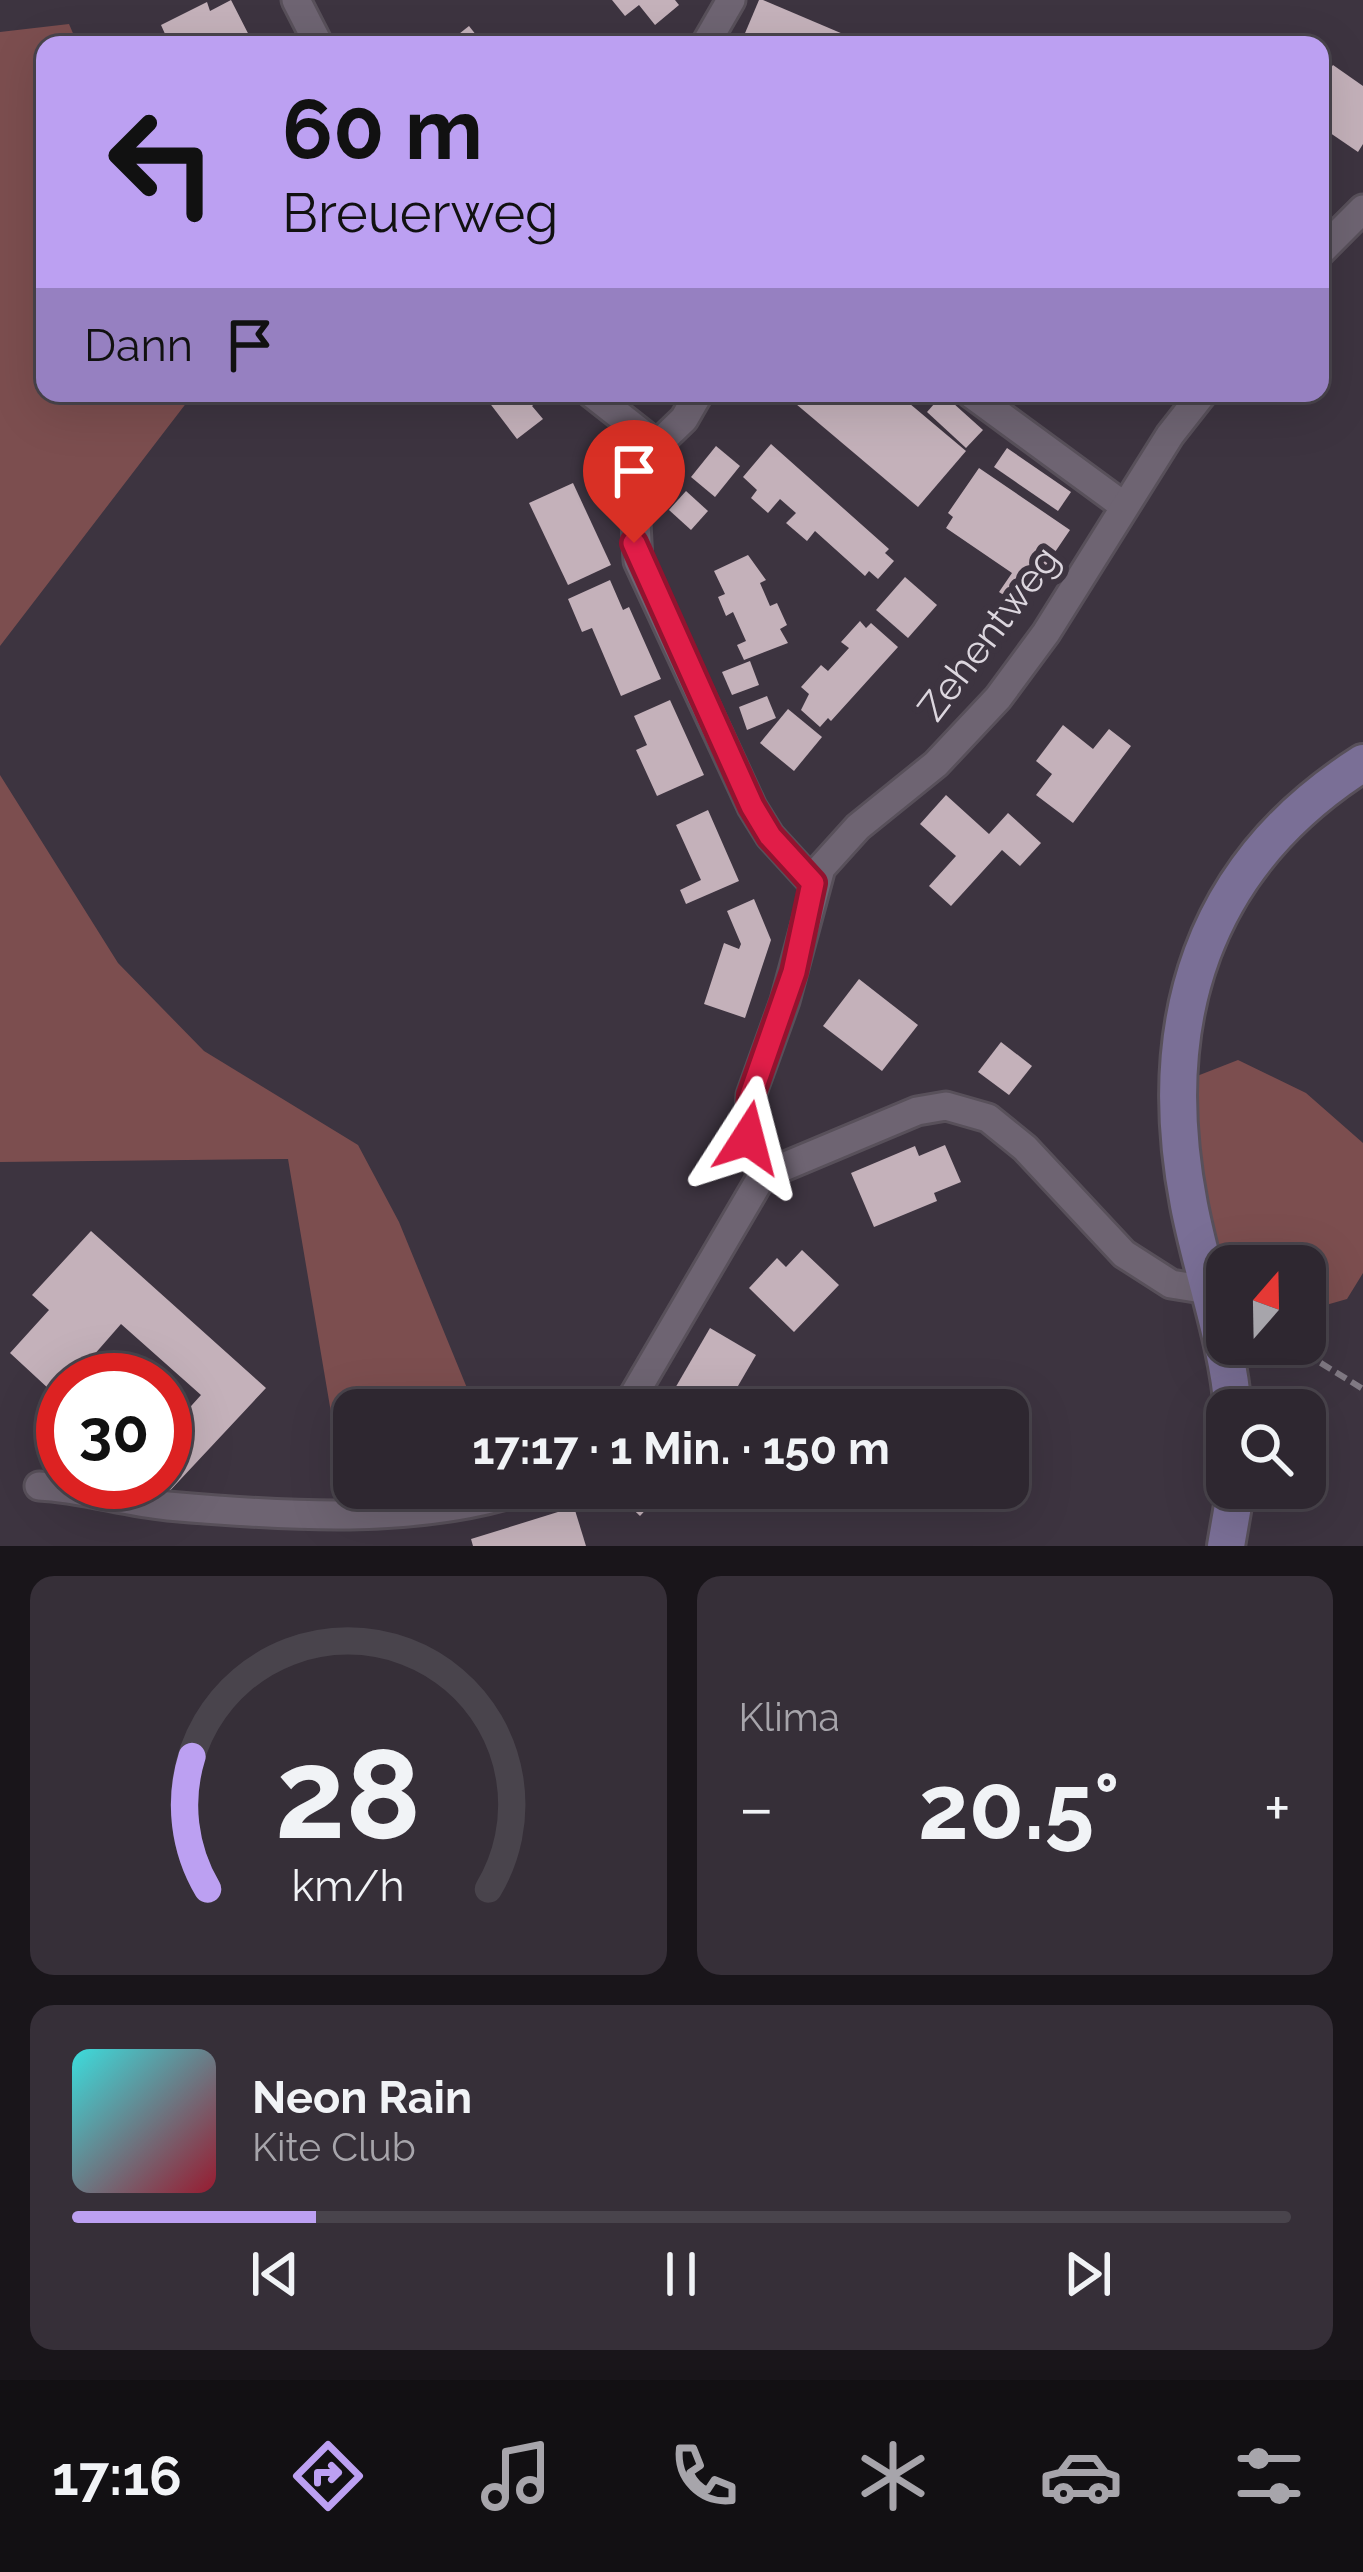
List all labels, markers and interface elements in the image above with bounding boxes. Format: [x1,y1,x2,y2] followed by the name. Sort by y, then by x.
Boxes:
[282,80,483,179] text: 60 m
[84,84,240,240] icon: left
[282,181,558,245] text: Breuerweg
[217,312,283,378] icon: arrive
[84,319,193,372] text: Dann
[583,420,685,543] pin
[601,438,667,504] icon: arrive
[908,537,1068,729] street label: Zehentweg
[685,1075,811,1201] position arrow
[1206,1245,1326,1365] north arrow
[1206,1245,1326,1509] map controls
[36,1353,192,1509] speed limit sign: 30
[1206,1389,1326,1509] button: search
[472,1422,890,1475] text: 17:17 · 1 Min. · 150 m
[739,1694,840,1740] text: Klima
[275,1721,421,1867] text: 28
[918,1754,1120,1860] text: 20.5°
[739,1769,774,1846] text: −
[1264,1769,1291,1846] text: +
[292,1860,405,1910] text: km/h
[252,2071,472,2124] text: Neon Rain
[252,2124,416,2170] text: Kite Club
[242,2241,308,2307] icon: previous
[648,2241,714,2307] icon: pause
[1055,2241,1121,2307] icon: next
[286,2434,370,2518] icon: directions
[474,2434,558,2518] icon: music
[662,2434,746,2518] icon: phone
[851,2434,935,2518] icon: climate
[1039,2434,1123,2518] icon: car
[1227,2434,1311,2518] icon: filters
[52,2444,182,2508] text: 17:16

